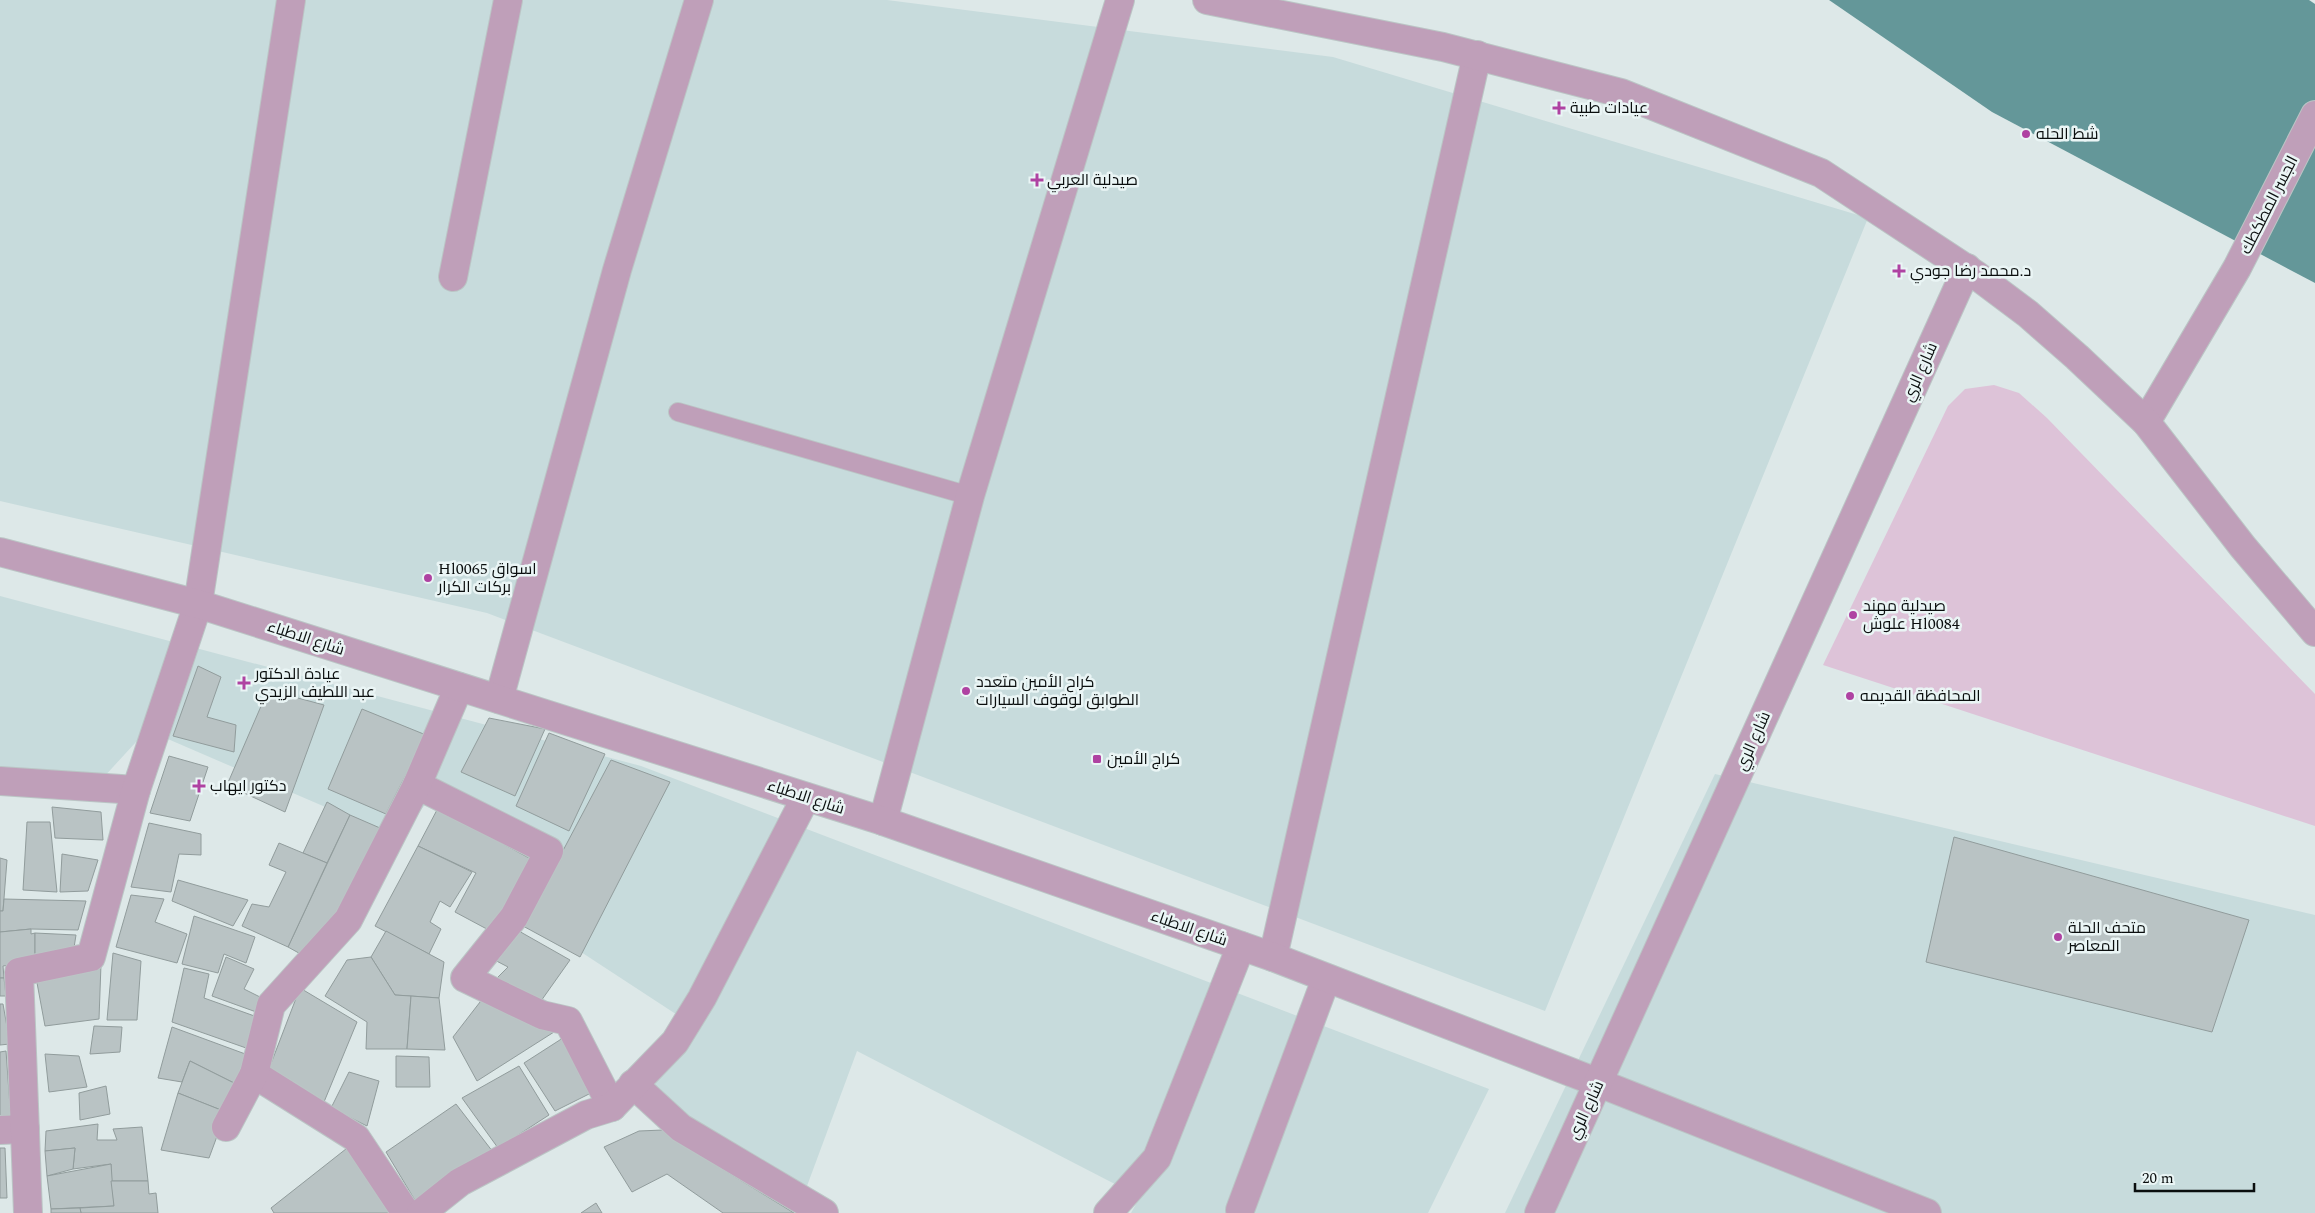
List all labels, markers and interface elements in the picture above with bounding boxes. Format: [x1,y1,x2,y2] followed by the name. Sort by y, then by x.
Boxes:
[1570,96,1648,120] place label: عيادات طبية
[1552,101,1566,115] marker: عيادات طبية
[2036,122,2099,146] place label: شط الحله
[2020,128,2032,140] marker: شط الحله
[2234,152,2304,258] street label: الجسر المطكطك
[1047,168,1138,193] place label: صيدلية العربي
[1031,174,1043,186] marker: صيدلية العربي
[1910,259,2031,284] place label: د.محمد رضا جودي
[1892,264,1906,278] marker: د.محمد رضا جودي
[1896,338,1945,406] street label: شارع الري
[437,557,537,599] place label: Hl0065 اسواق بركات الكرار
[422,572,434,584] marker: Hl0065 اسواق بركات الكرار
[1863,594,1960,636] place label: صيدلية مهند علوش Hl0084
[1847,609,1859,621] marker: صيدلية مهند علوش Hl0084
[264,614,348,662] street label: شارع الاطباء
[254,662,375,705] place label: عيادة الدكتور عبد اللطيف الزيدي
[976,670,1139,712] place label: كراح الأمين متعدد الطوابق لوقوف السيارات
[237,676,251,690] marker: عيادة الدكتور عبد اللطيف الزيدي
[1860,684,1981,708] place label: المحافظة القديمه
[960,685,972,697] marker: كراح الأمين متعدد الطوابق لوقوف السيارات
[1844,690,1856,702] marker: المحافظة القديمه
[1729,707,1778,775] street label: شارع الري
[1107,747,1180,771] place label: كراج الأمين
[1091,753,1103,765] marker: كراج الأمين
[764,773,848,821] street label: شارع الاطباء
[210,774,286,798] place label: دكتور ايهاب
[192,779,206,793] marker: دكتور ايهاب
[1147,904,1231,952] street label: شارع الاطباء
[2067,916,2146,958] place label: متحف الحلة المعاصر
[2052,931,2064,943] marker: متحف الحلة المعاصر
[1562,1076,1611,1144] street label: شارع الري
[2135,1160,2254,1192] scale bar
[2142,1167,2174,1190] text: 20 m

